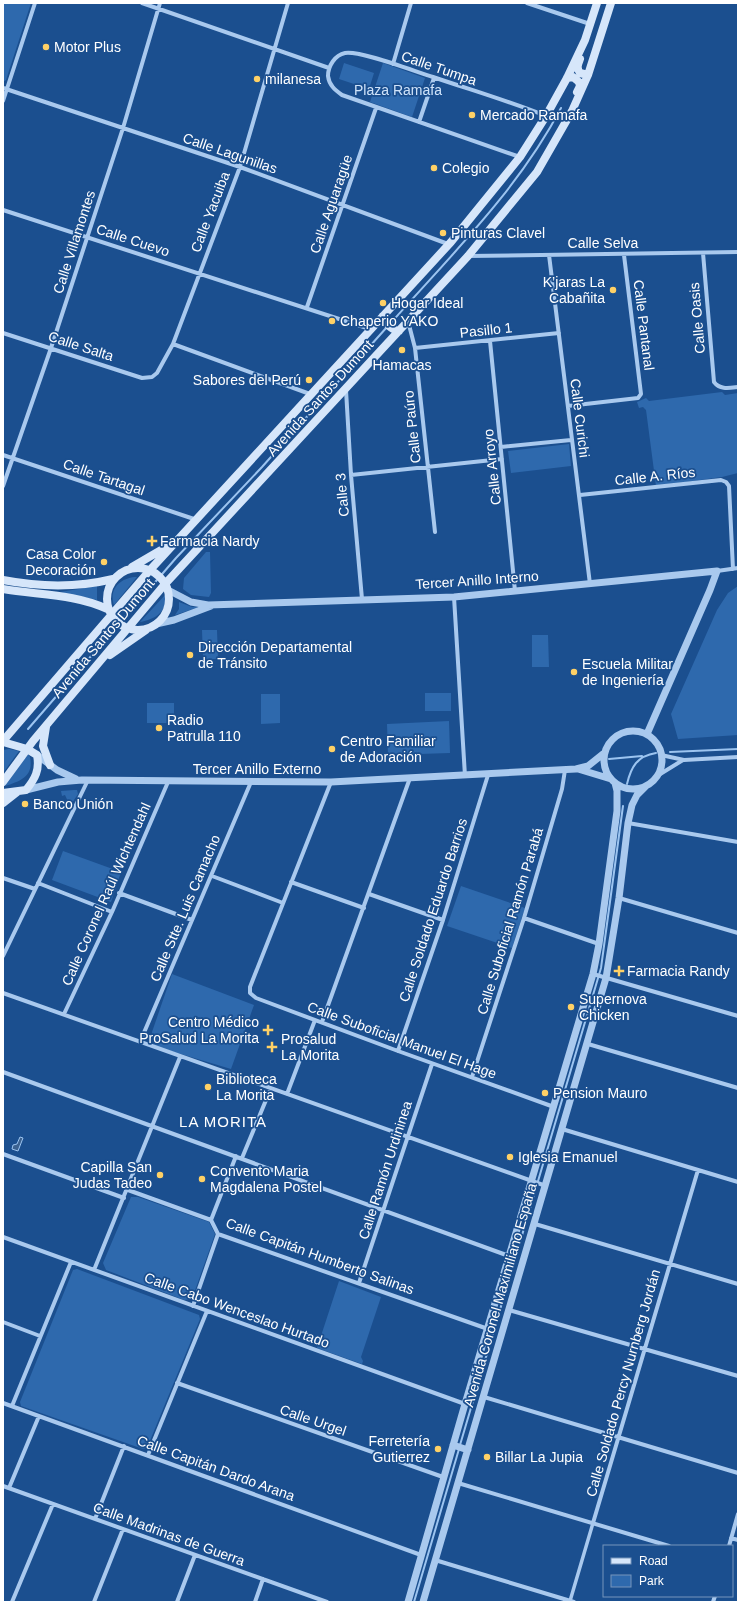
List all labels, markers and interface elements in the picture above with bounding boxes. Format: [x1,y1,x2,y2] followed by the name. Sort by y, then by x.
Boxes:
[54,39,121,55] place label: Motor Plus
[41,42,51,52] marker: Motor Plus
[399,48,479,88] street label: Calle Tumpa
[265,71,321,87] place label: milanesa
[252,74,262,84] marker: milanesa
[354,82,442,98] park label: Plaza Ramafa
[480,107,588,123] place label: Mercado Ramafa
[467,110,477,120] marker: Mercado Ramafa
[181,129,279,177] street label: Calle Lagunillas
[307,152,355,256] street label: Calle Aguaragüe
[442,160,490,176] place label: Colegio
[429,163,439,173] marker: Colegio
[187,169,233,255] street label: Calle Yacuiba
[50,188,98,296] street label: Calle Villamontes
[94,221,172,259] street label: Calle Cuevo
[451,225,545,241] place label: Pinturas Clavel
[438,228,448,238] marker: Pinturas Clavel
[568,235,639,251] street label: Calle Selva
[543,274,605,306] place label: K’jaras La Cabañita
[631,279,657,371] street label: Calle Pantanal
[686,282,708,354] street label: Calle Oasis
[608,285,618,295] marker: K’jaras La Cabañita
[391,295,463,311] place label: Hogar Ideal
[378,298,388,308] marker: Hogar Ideal
[340,313,438,329] place label: Chaperio YAKO
[327,316,337,326] marker: Chaperio YAKO
[459,319,513,341] street label: Pasillo 1
[46,328,116,364] street label: Calle Salta
[264,337,376,459] street label: Avenida Santos Dumont
[397,345,407,355] marker: Hamacas
[372,357,432,373] place label: Hamacas
[193,372,301,388] place label: Sabores del Perú
[304,375,314,385] marker: Sabores del Perú
[567,378,593,458] street label: Calle Curichi
[400,390,424,464] street label: Calle Paúro
[480,428,504,506] street label: Calle Arroyo
[61,456,147,498] street label: Calle Tartagal
[614,464,696,488] street label: Calle A. Ríos
[332,472,352,517] street label: Calle 3
[160,533,260,549] place label: Farmacia Nardy
[147,536,157,546] marker: Farmacia Nardy
[25,546,96,578] place label: Casa Color Decoración
[99,557,109,567] marker: Casa Color Decoración
[415,568,539,592] street label: Tercer Anillo Interno
[48,575,158,701] street label: Avenida Santos Dumont
[198,639,352,671] place label: Dirección Departamental de Tránsito
[185,650,195,660] marker: Dirección Departamental de Tránsito
[582,656,673,688] place label: Escuela Militar de Ingeniería
[569,667,579,677] marker: Escuela Militar de Ingeniería
[167,712,241,744] place label: Radio Patrulla 110
[154,723,164,733] marker: Radio Patrulla 110
[340,733,436,765] place label: Centro Familiar de Adoración
[327,744,337,754] marker: Centro Familiar de Adoración
[193,761,321,777] street label: Tercer Anillo Externo
[33,796,113,812] place label: Banco Unión
[20,799,30,809] marker: Banco Unión
[58,800,154,988] street label: Calle Coronel Raúl Wichtendahl
[396,816,470,1004] street label: Calle Soldado Eduardo Barrios
[474,825,546,1016] street label: Calle Suboficial Ramón Parabá
[147,832,223,984] street label: Calle Stte. Luis Camacho
[627,963,730,979] place label: Farmacia Randy
[614,966,624,976] marker: Farmacia Randy
[579,991,647,1023] place label: Supernova Chicken
[305,998,499,1082] street label: Calle Suboficial Manuel El Hage
[566,1002,576,1012] marker: Supernova Chicken
[139,1014,259,1046] place label: Centro Médico ProSalud La Morita
[262,1024,274,1036] marker: Centro Médico ProSalud La Morita
[281,1031,340,1063] place label: Prosalud La Morita
[266,1041,278,1053] marker: Prosalud La Morita
[216,1071,277,1103] place label: Biblioteca La Morita
[203,1082,213,1092] marker: Biblioteca La Morita
[553,1085,647,1101] place label: Pension Mauro
[540,1088,550,1098] marker: Pension Mauro
[355,1099,415,1241] street label: Calle Ramón Urdininea
[179,1113,267,1130] district label: LA MORITA
[518,1149,618,1165] place label: Iglesia Emanuel
[505,1152,515,1162] marker: Iglesia Emanuel
[73,1159,152,1191] place label: Capilla San Judas Tadeo
[210,1163,322,1195] place label: Convento Maria Magdalena Postel
[155,1170,165,1180] marker: Capilla San Judas Tadeo
[197,1174,207,1184] marker: Convento Maria Magdalena Postel
[460,1181,540,1409] street label: Avenida Coronel Maximiliano España
[224,1214,416,1298] street label: Calle Capitán Humberto Salinas
[583,1267,663,1499] street label: Calle Soldado Percy Nurnberg Jordán
[142,1269,332,1351] street label: Calle Cabo Wenceslao Hurtado
[278,1401,348,1439] street label: Calle Urgel
[135,1432,297,1504] street label: Calle Capitán Dardo Arana
[369,1433,430,1465] place label: Ferretería Gutierrez
[433,1444,443,1454] marker: Ferretería Gutierrez
[495,1449,583,1465] place label: Billar La Jupia
[482,1452,492,1462] marker: Billar La Jupia
[91,1499,247,1569] street label: Calle Madrinas de Guerra
[603,1545,733,1597] legend
[639,1554,668,1568] text: Road
[639,1574,665,1588] text: Park

